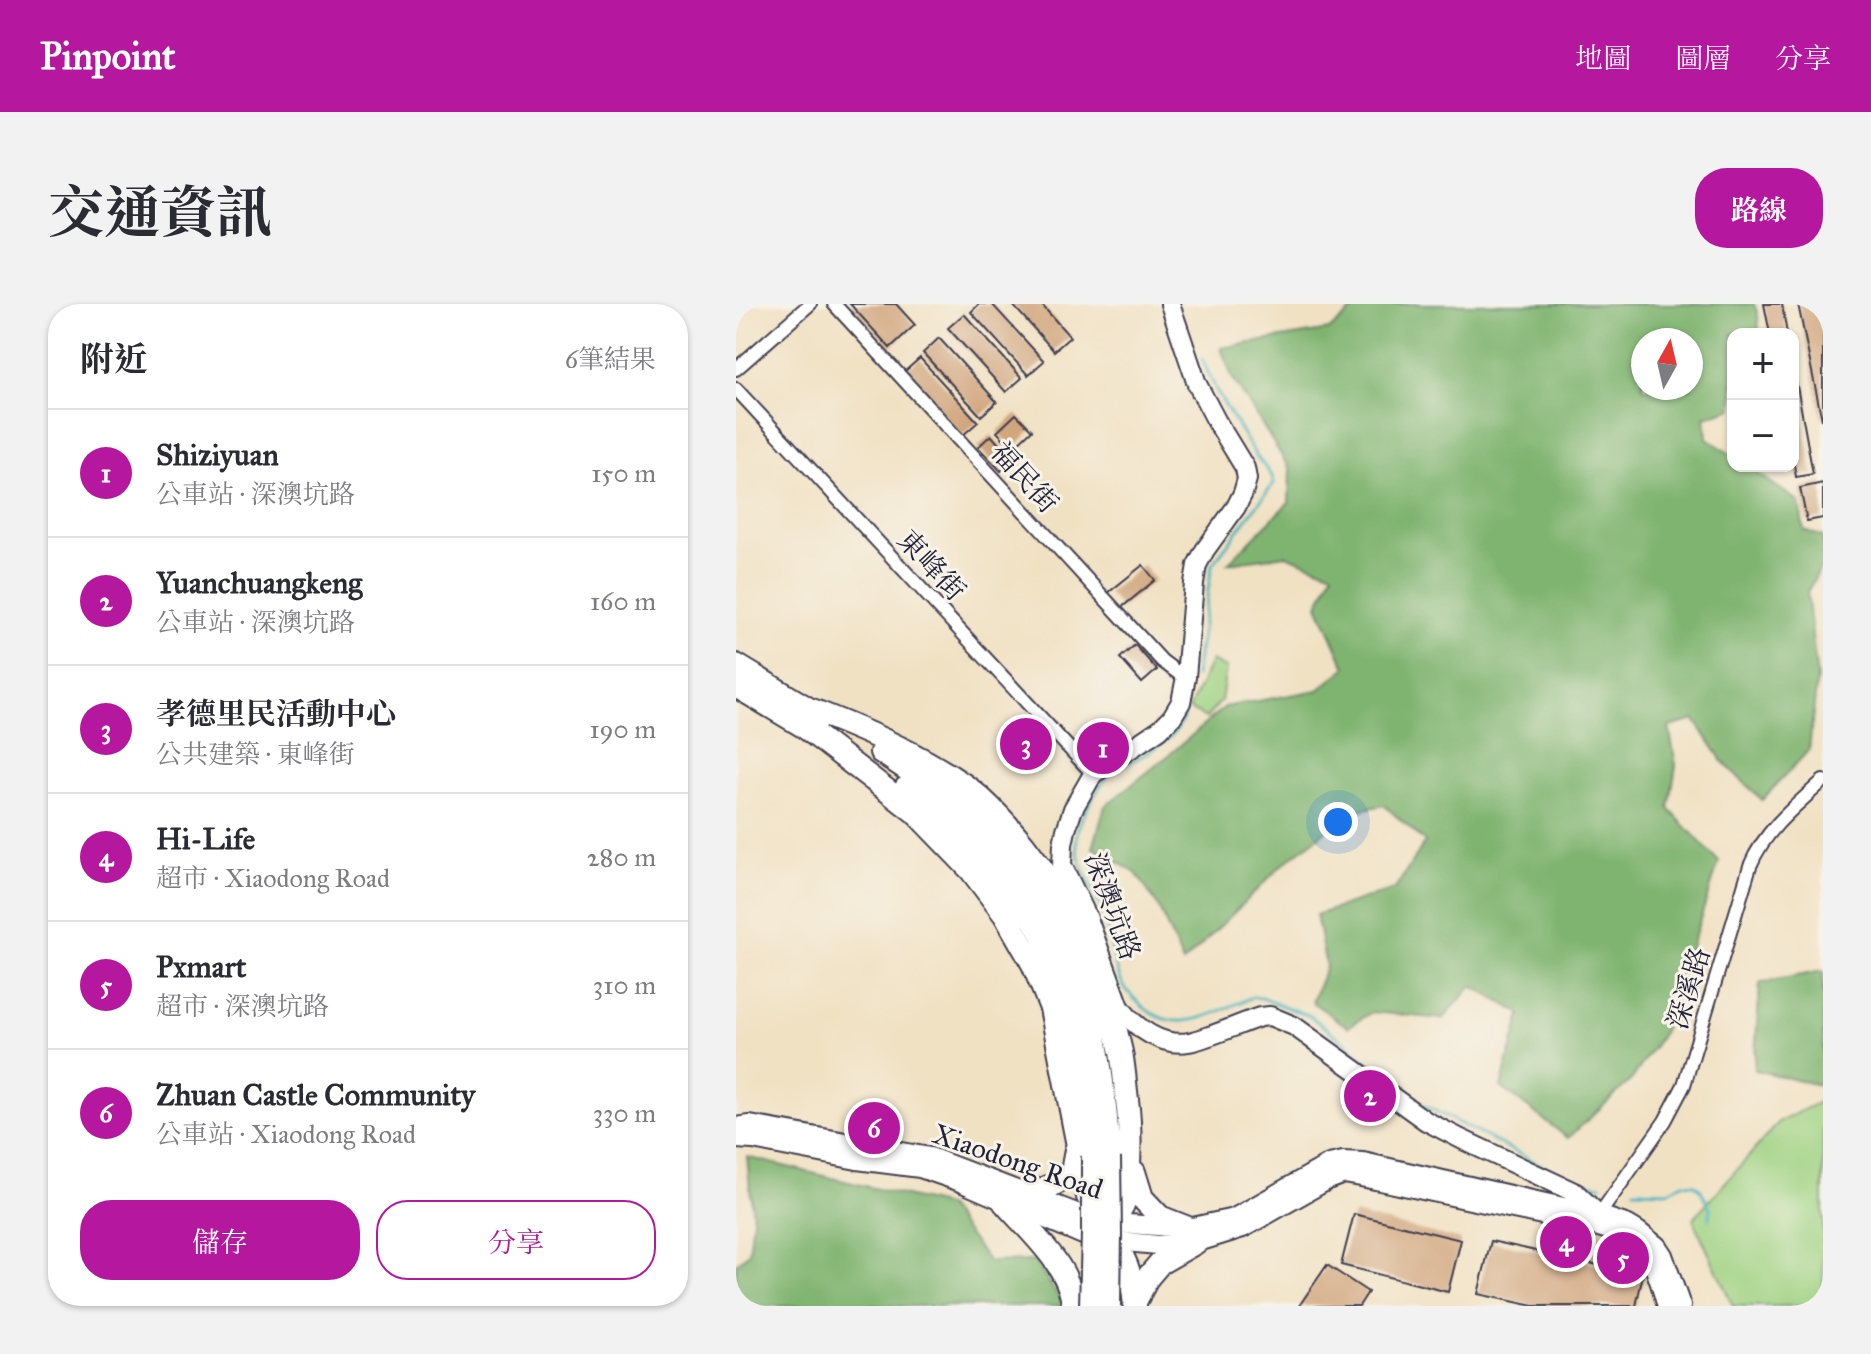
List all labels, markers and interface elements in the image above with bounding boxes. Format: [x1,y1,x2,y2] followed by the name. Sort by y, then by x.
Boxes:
[40,33,176,79] text: Pinpoint
[1575,41,1631,76] text: 地圖
[1675,41,1731,76] text: 圖層
[1775,41,1831,76] text: 分享
[1695,168,1823,248] button: 路線
[48,179,272,247] text: 交通資訊
[1631,328,1703,400] north arrow
[1727,328,1799,472] map controls
[1727,328,1799,400] button: +
[80,339,148,380] text: 附近
[565,343,656,375] text: 6筆結果
[1727,400,1799,472] button: −
[984,434,1066,520] street label: 福民街
[156,437,279,473] text: Shiziyuan
[101,457,111,489] text: 1
[591,457,656,489] text: 150 m
[156,478,355,510] text: 公車站 · 深澳坑路
[890,523,973,608] street label: 東峰街
[156,565,362,601] text: Yuanchuangkeng
[100,585,112,617] text: 2
[590,585,656,617] text: 160 m
[156,606,355,638] text: 公車站 · 深澳坑路
[156,696,396,732] text: 孝德里民活動中心
[101,713,111,745] text: 3
[589,713,656,745] text: 190 m
[1000,714,1052,774] pin: 3
[1077,718,1129,778] pin: 1
[156,738,355,770] text: 公共建築 · 東峰街
[1318,802,1358,842] your location
[156,821,255,857] text: Hi-Life
[99,841,113,873] text: 4
[587,841,656,873] text: 280 m
[1077,848,1148,965] street label: 深澳坑路
[156,862,390,894] text: 超市 · Xiaodong Road
[1659,943,1717,1033] street label: 深溪路
[156,949,246,985] text: Pxmart
[100,969,112,1001] text: 5
[593,969,656,1001] text: 310 m
[156,990,329,1022] text: 超市 · 深澳坑路
[1344,1066,1396,1126] pin: 2
[156,1077,475,1113] text: Zhuan Castle Community
[99,1097,113,1129] text: 6
[593,1097,656,1129] text: 330 m
[848,1098,900,1158] pin: 6
[928,1116,1108,1207] street label: Xiaodong Road
[156,1118,416,1150] text: 公車站 · Xiaodong Road
[80,1200,360,1280] button: 儲存
[376,1200,656,1280] button: 分享
[1540,1212,1592,1272] pin: 4
[1597,1228,1649,1288] pin: 5

